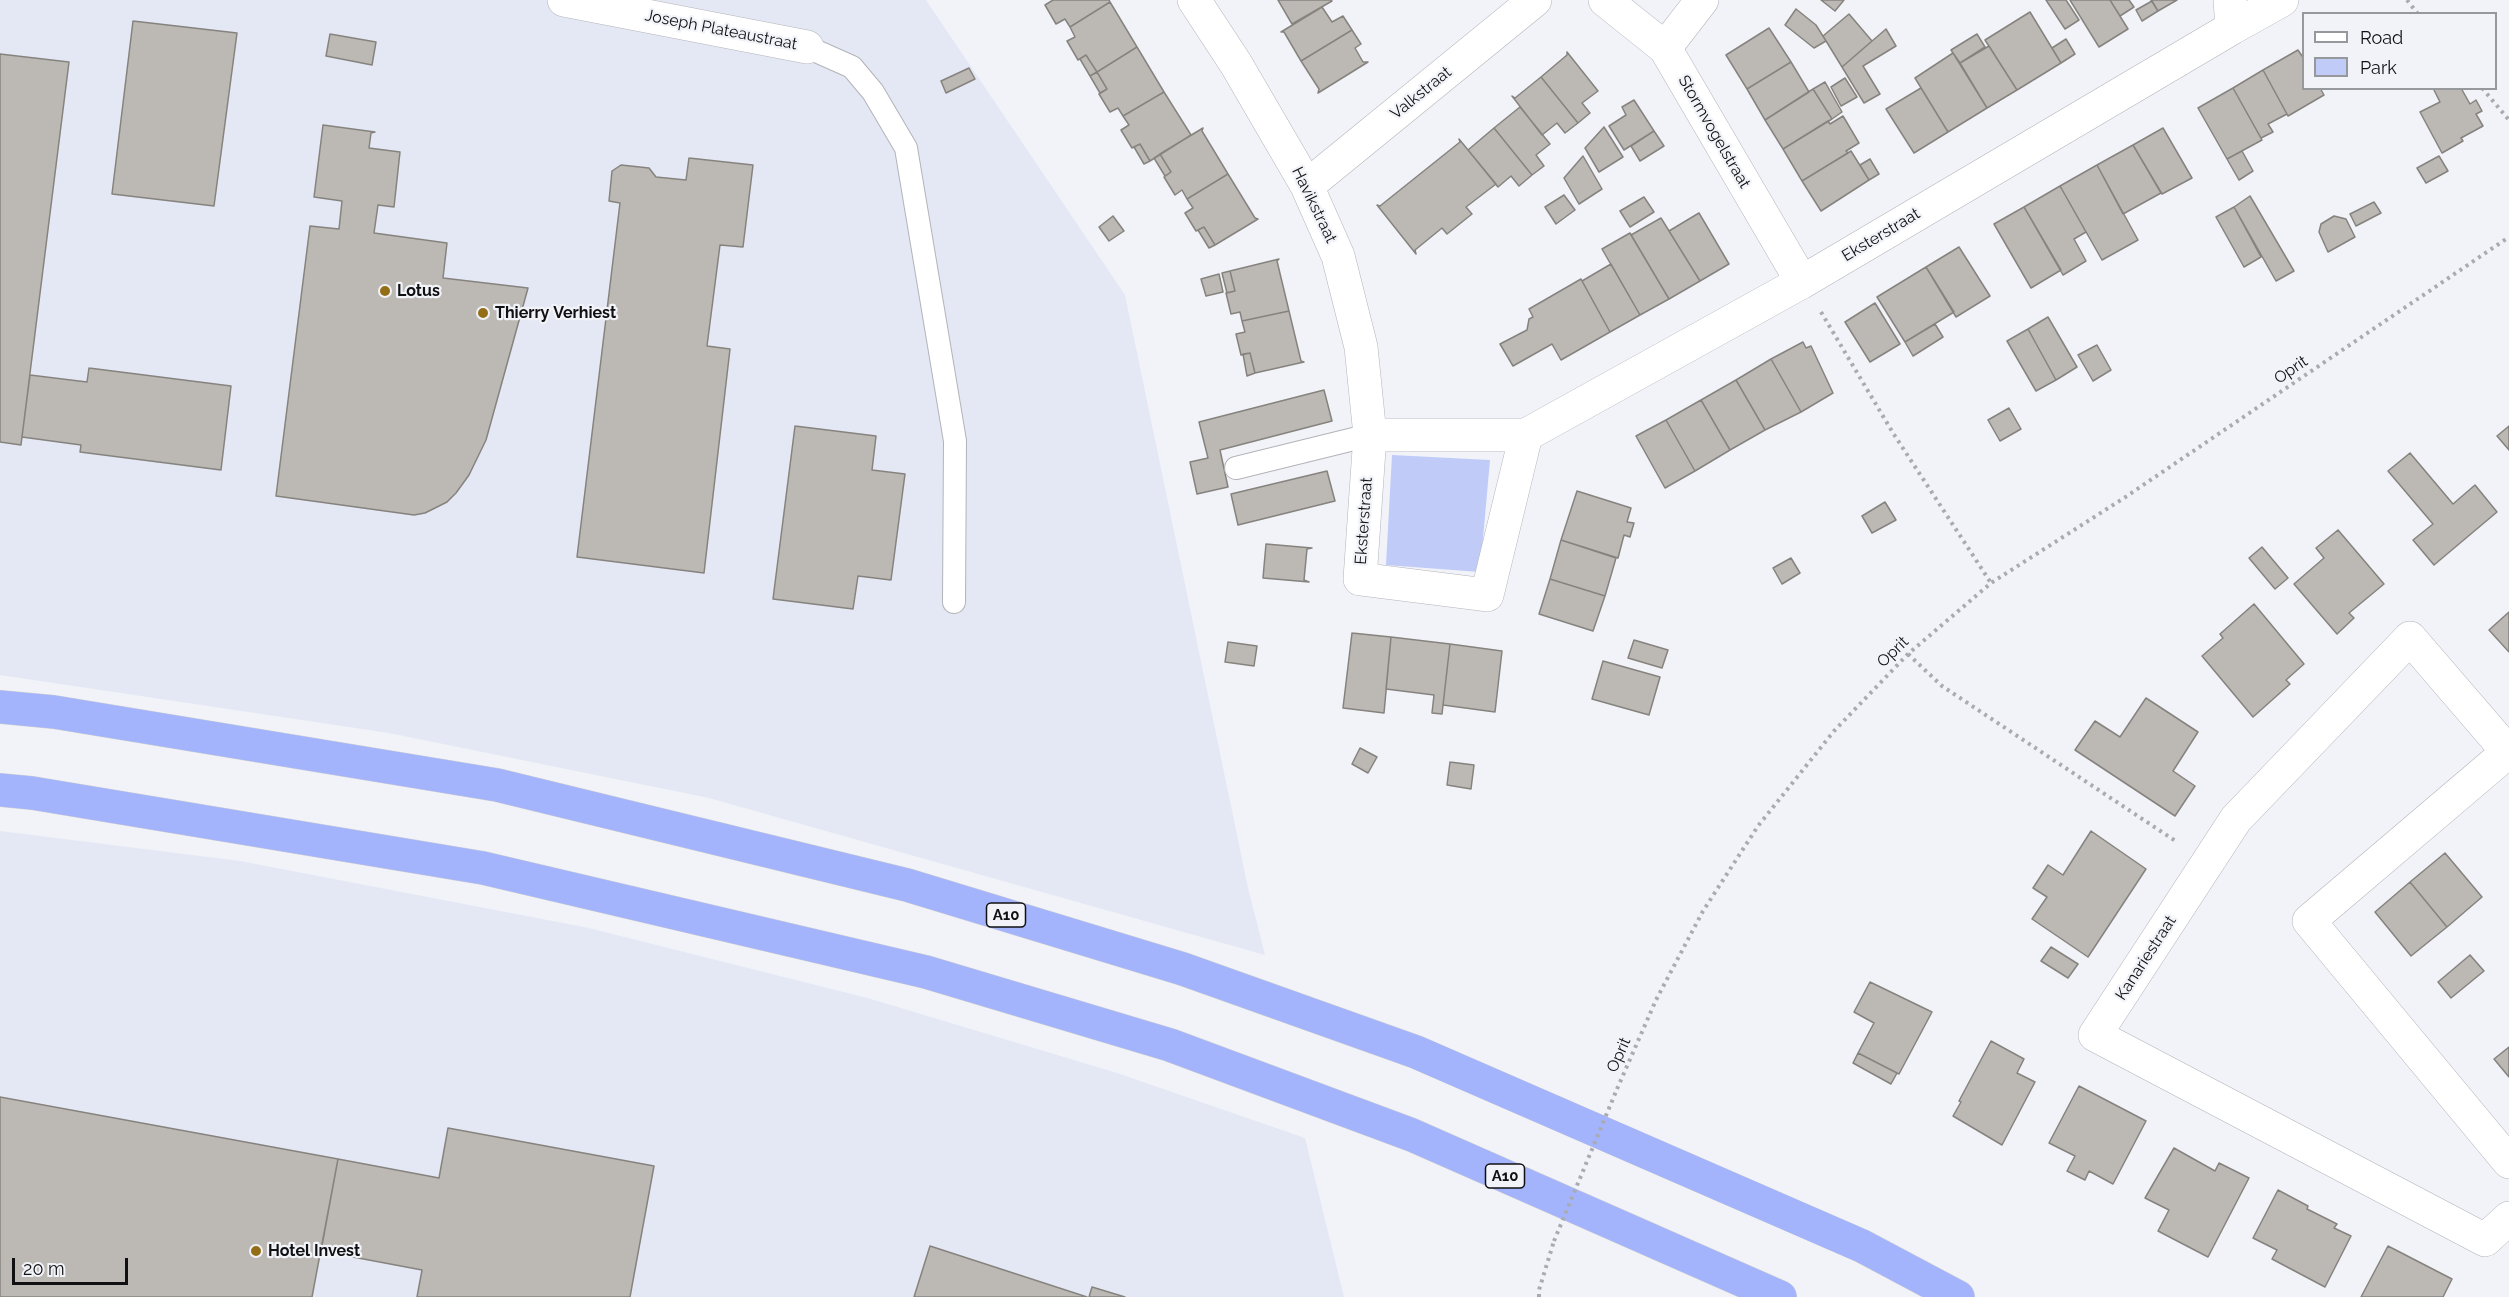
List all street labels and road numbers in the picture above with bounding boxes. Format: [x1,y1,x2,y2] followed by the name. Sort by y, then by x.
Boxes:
[643,6,799,54] street label: Joseph Plateaustraat
[1387,63,1455,123] street label: Valkstraat
[1674,72,1754,192] street label: Stormvogelstraat
[1287,164,1341,246] street label: Havikstraat
[1839,204,1923,266] street label: Eksterstraat
[2271,352,2311,388] street label: Oprit
[1351,477,1377,565] street label: Eksterstraat
[1873,632,1913,672] street label: Oprit
[986,903,1026,927] road number: A10
[2112,912,2180,1004] street label: Kanariestraat
[1603,1035,1635,1075] street label: Oprit
[1486,1164,1524,1188] road number: A10

